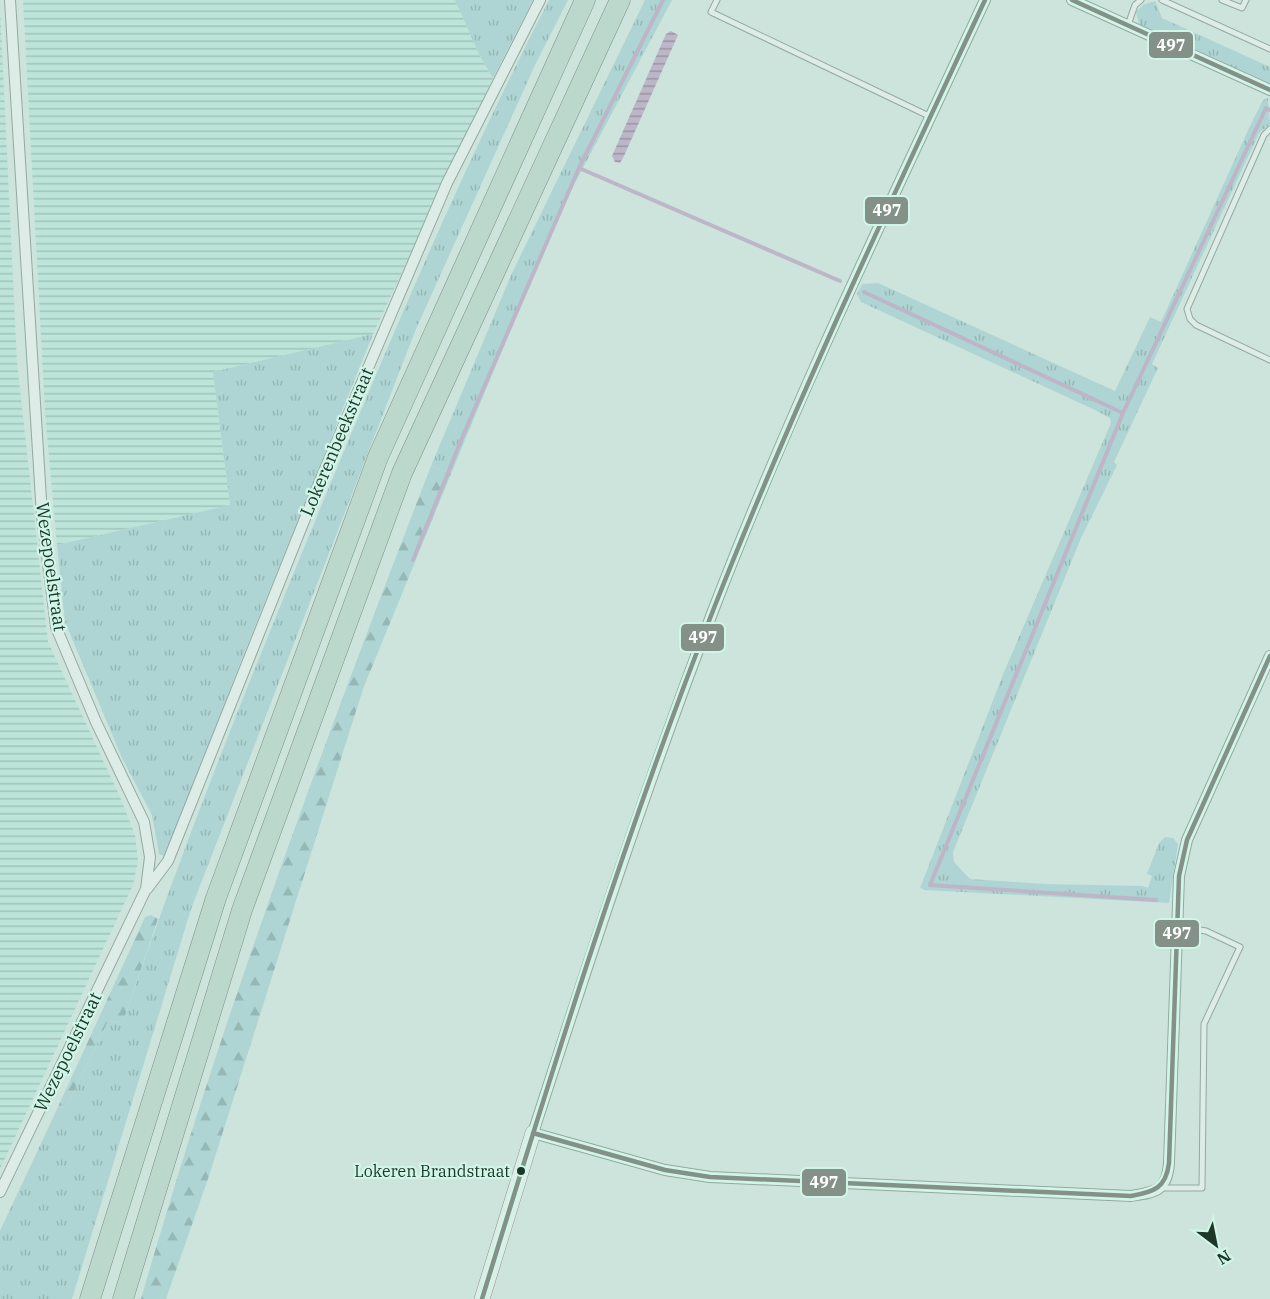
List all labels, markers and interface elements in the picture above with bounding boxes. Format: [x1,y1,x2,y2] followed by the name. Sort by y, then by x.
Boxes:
[1148,31,1194,59] line badge: 497
[1157,35,1185,55] text: 497
[864,196,909,225] line badge: 497
[873,200,901,220] text: 497
[295,364,378,520] street label: Lokerenbeekstraat
[31,501,72,633] street label: Wezepoelstraat
[680,623,725,652] line badge: 497
[689,627,717,647] text: 497
[1154,919,1200,948] line badge: 497
[1163,923,1191,943] text: 497
[29,988,106,1115] street label: Wezepoelstraat
[354,1161,510,1181] place label: Lokeren Brandstraat
[515,1165,527,1177] marker: Lokeren Brandstraat
[801,1168,847,1197] line badge: 497
[810,1172,838,1192] text: 497
[1186,1215,1246,1275] north arrow
[1213,1246,1235,1270] text: N

